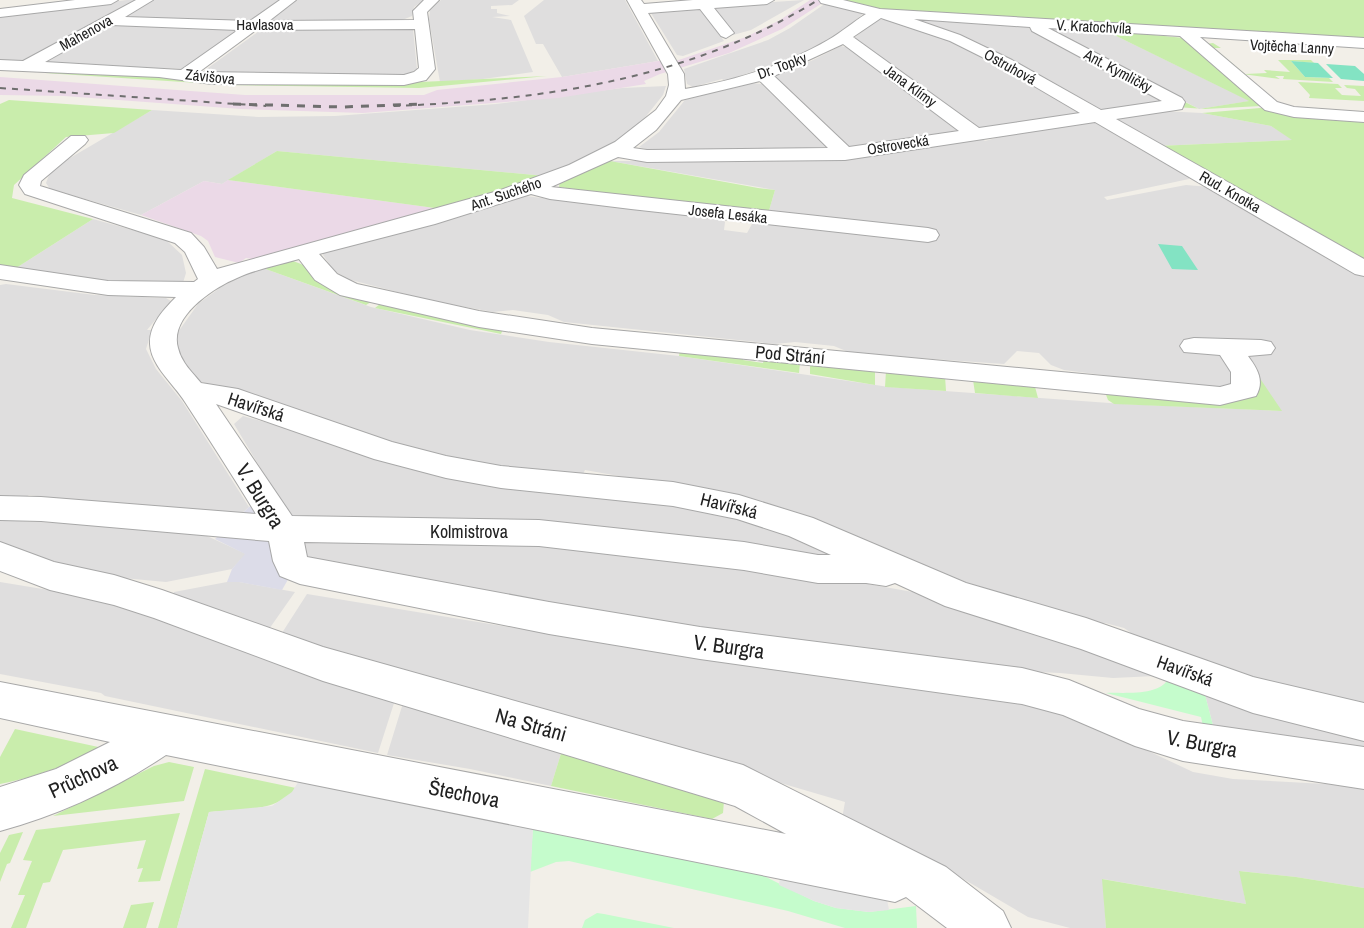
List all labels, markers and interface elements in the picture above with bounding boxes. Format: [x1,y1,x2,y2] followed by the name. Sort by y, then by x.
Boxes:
[56,9,116,56] street label: Mahenova
[236,14,294,35] street label: Havlasova
[1056,14,1132,39] street label: V. Kratochvíla
[1249,34,1335,59] street label: Vojtěcha Lanny
[1080,43,1157,98] street label: Ant. Kymličky
[980,44,1040,90] street label: Ostruhová
[754,47,810,84] street label: Dr. Topky
[880,59,942,112] street label: Jana Klímy
[184,63,236,90] street label: Závišova
[866,129,930,160] street label: Ostrovecká
[1196,166,1265,218] street label: Rud. Knotka
[467,172,544,216] street label: Ant. Suchého
[688,199,769,228] street label: Josefa Lesáka
[754,339,827,370] street label: Pod Strání
[225,386,288,427] street label: Havířská
[229,458,292,534] street label: V. Burgra
[698,486,760,525] street label: Havířská
[430,519,508,544] street label: Kolmistrova
[692,627,767,666] street label: V. Burgra
[1154,649,1217,692] street label: Havířská
[492,701,570,748] street label: Na Stráni
[1164,722,1240,765] street label: V. Burgra
[44,748,122,805] street label: Průchova
[426,772,503,815] street label: Štechova

